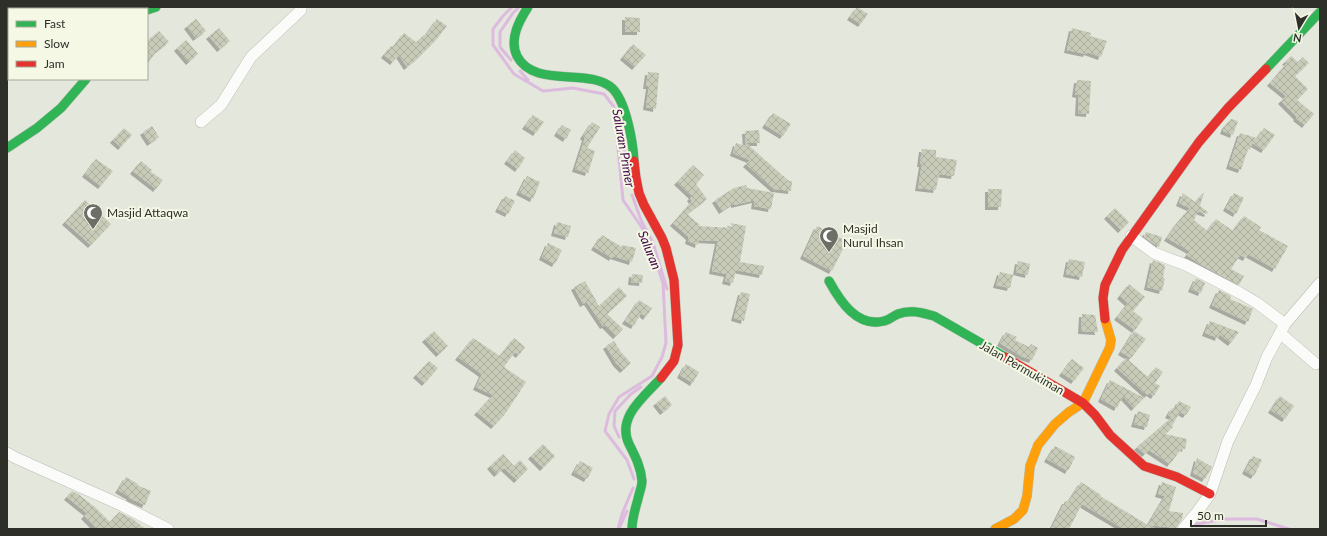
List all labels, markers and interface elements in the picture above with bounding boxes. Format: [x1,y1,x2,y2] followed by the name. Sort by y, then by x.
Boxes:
[8,8,148,80] legend
[1279,8,1319,48] north arrow
[44,16,66,31] text: Fast
[1292,31,1302,45] text: N
[44,36,70,51] text: Slow
[44,56,65,71] text: Jam
[609,108,639,189] water label: Saluran Primer
[82,202,104,230] mosque icon: Masjid Attaqwa
[107,205,188,220] place label: Masjid Attaqwa
[843,221,904,250] place label: Masjid Nurul Ihsan
[818,225,840,253] mosque icon: Masjid Nurul Ihsan
[635,228,665,272] water label: Saluran
[977,337,1067,398] street label: Jalan Permukiman
[1191,502,1266,528] scale bar
[1197,508,1224,523] text: 50 m

